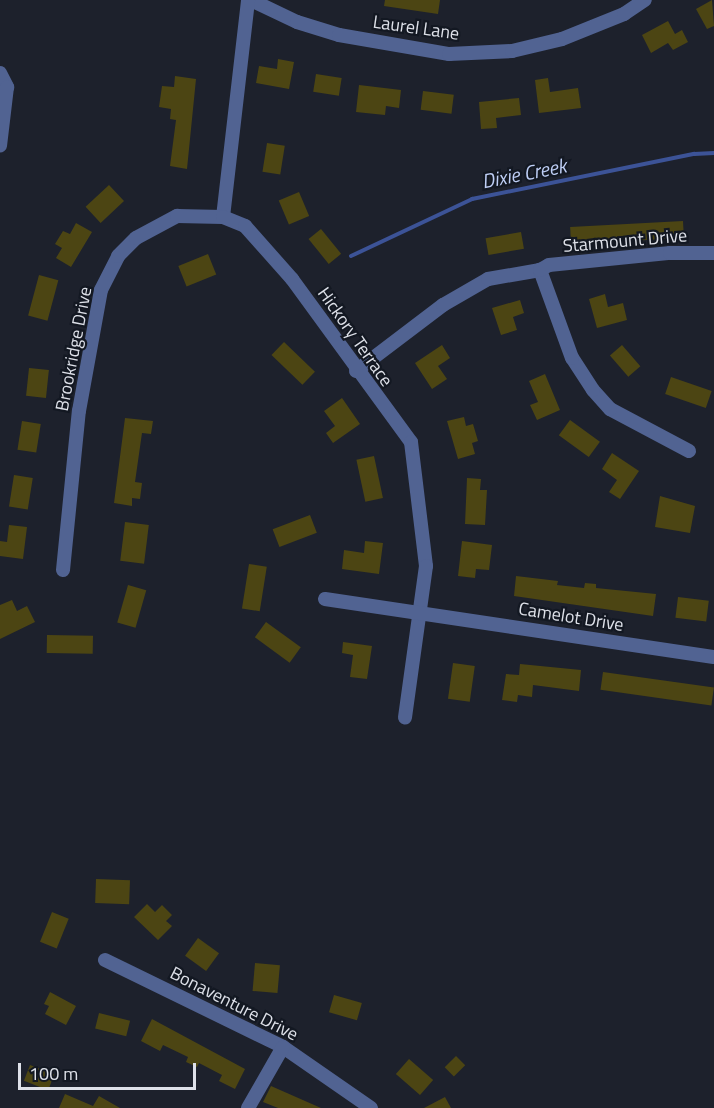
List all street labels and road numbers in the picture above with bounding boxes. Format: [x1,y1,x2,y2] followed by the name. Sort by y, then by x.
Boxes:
[371,11,461,45] street label: Laurel Lane
[562,225,688,257] street label: Starmount Drive
[313,283,397,391] street label: Hickory Terrace
[51,285,97,413] street label: Brookridge Drive
[517,598,625,636] street label: Camelot Drive
[166,962,302,1046] street label: Bonaventure Drive

